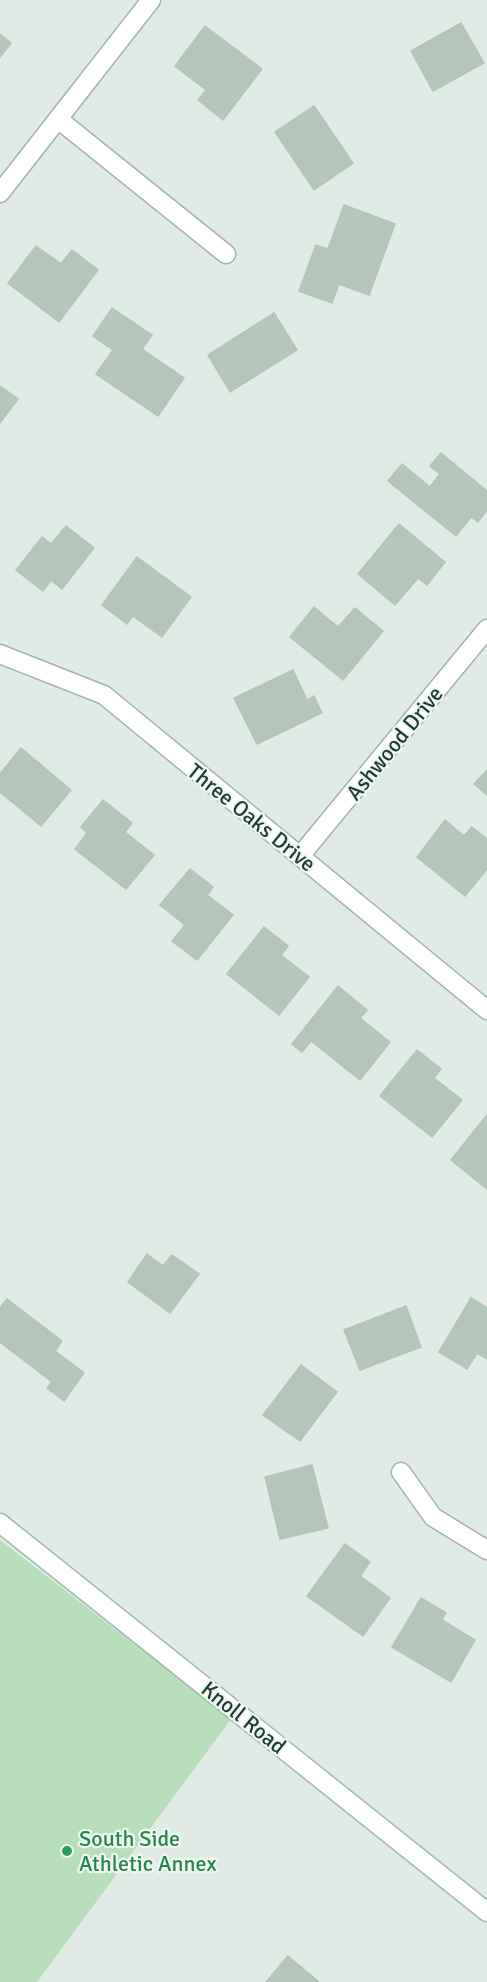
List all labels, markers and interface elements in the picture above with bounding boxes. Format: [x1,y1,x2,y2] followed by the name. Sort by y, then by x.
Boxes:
[340,681,449,806] street label: Ashwood Drive
[182,757,321,877] street label: Three Oaks Drive
[196,1675,291,1760] street label: Knoll Road
[79,1825,217,1877] place label: South Side Athletic Annex
[60,1844,74,1858] marker: South Side Athletic Annex

